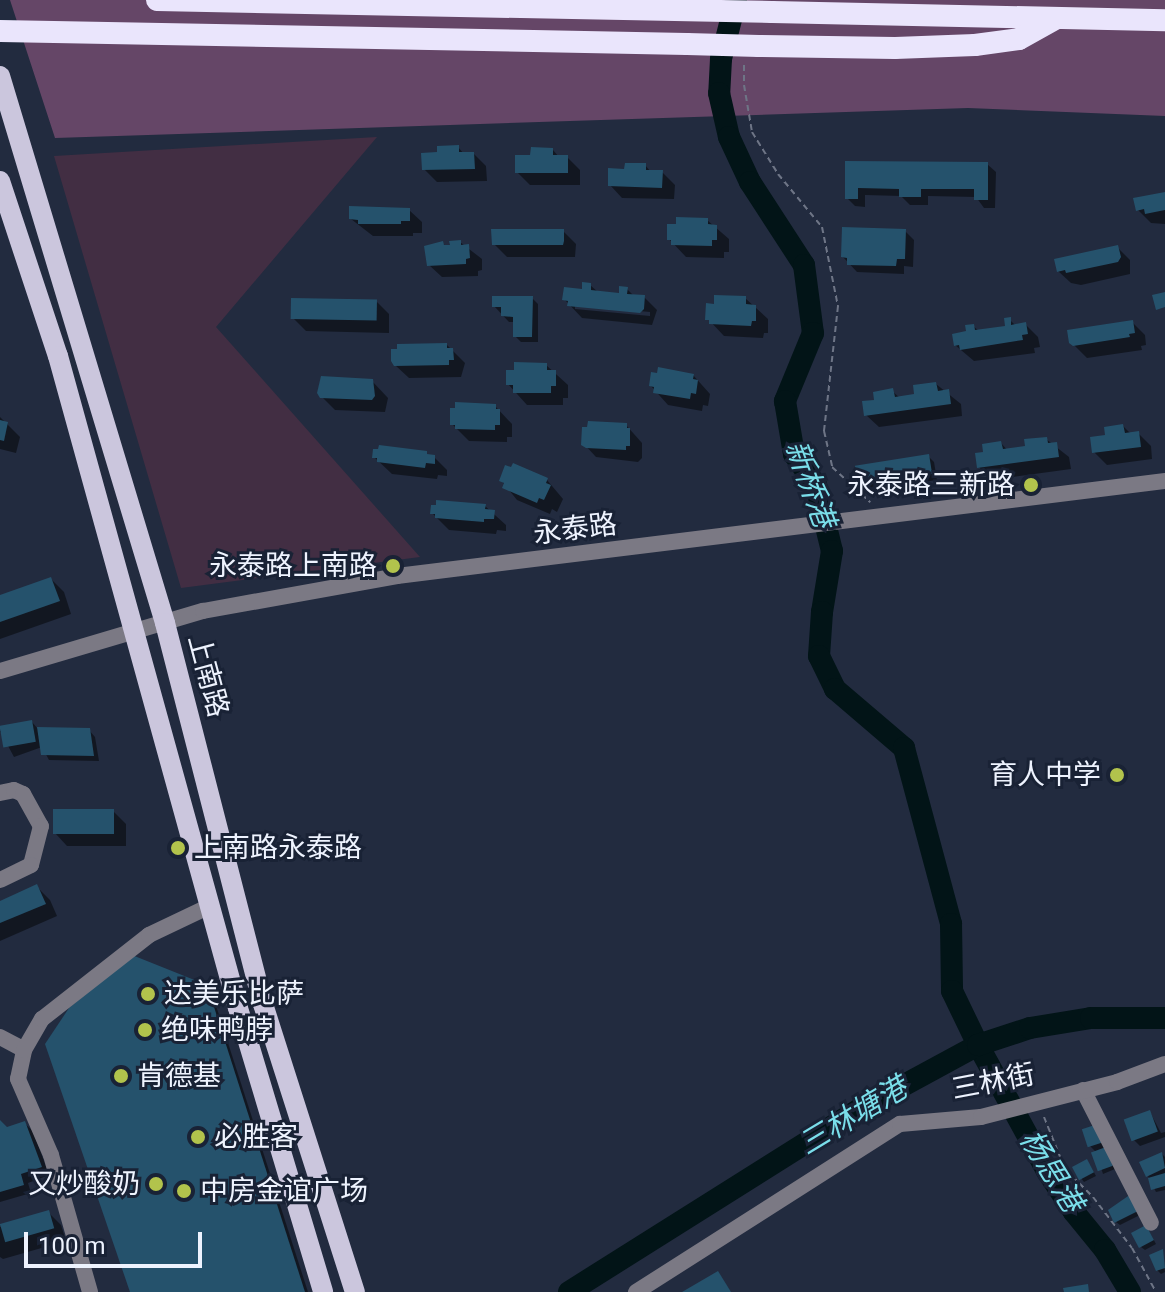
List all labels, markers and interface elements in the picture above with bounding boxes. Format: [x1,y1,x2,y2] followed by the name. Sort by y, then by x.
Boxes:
[778,436,842,532] water label: 新桥港
[847,468,1015,502] place label: 永泰路三新路
[1022,476,1040,494] marker: 永泰路三新路
[531,507,619,551] street label: 永泰路
[209,549,377,583] place label: 永泰路上南路
[384,557,402,575] marker: 永泰路上南路
[181,631,235,721] street label: 上南路
[989,758,1101,792] place label: 育人中学
[1108,766,1126,784] marker: 育人中学
[194,831,362,865] place label: 上南路永泰路
[169,839,187,857] marker: 上南路永泰路
[164,977,304,1011] place label: 达美乐比萨
[139,985,157,1003] marker: 达美乐比萨
[161,1013,273,1047] place label: 绝味鸭脖
[136,1021,154,1039] marker: 绝味鸭脖
[949,1057,1037,1107] street label: 三林街
[137,1059,221,1093] place label: 肯德基
[112,1067,130,1085] marker: 肯德基
[792,1070,914,1162] water label: 三林塘港
[214,1120,298,1154] place label: 必胜客
[1012,1123,1090,1219] water label: 杨思港
[189,1128,207,1146] marker: 必胜客
[28,1167,140,1201] place label: 又炒酸奶
[200,1174,368,1208] place label: 中房金谊广场
[147,1175,165,1193] marker: 又炒酸奶
[175,1182,193,1200] marker: 中房金谊广场
[28,1216,206,1266] scale bar
[38,1232,105,1260] text: 100 m

